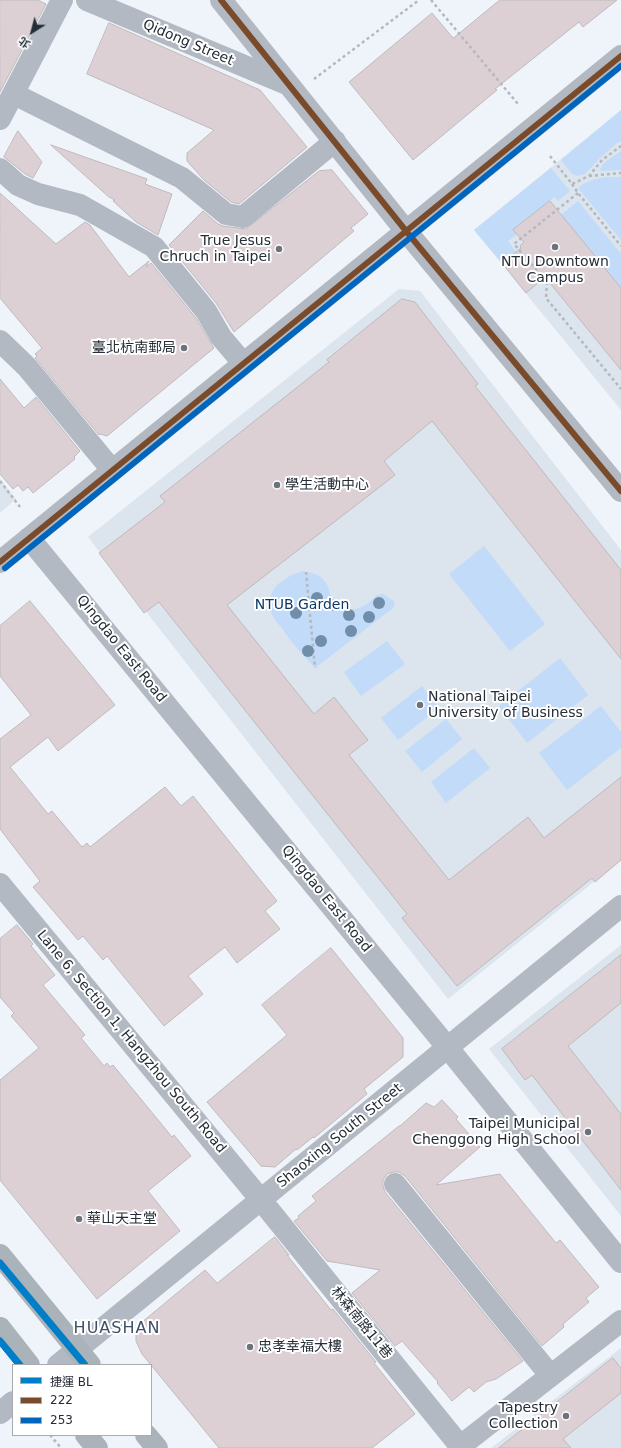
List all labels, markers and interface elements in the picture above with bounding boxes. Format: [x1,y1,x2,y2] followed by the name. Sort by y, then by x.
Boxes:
[12,12,52,52] north arrow
[140,16,236,70] street label: Qidong Street
[16,34,33,51] text: 北
[159,233,271,266] place label: True Jesus Chruch in Taipei
[550,242,560,252] marker: NTU Downtown Campus
[274,244,284,254] marker: True Jesus Chruch in Taipei
[501,254,609,286] place label: NTU Downtown Campus
[92,340,176,356] place label: 臺北杭南郵局
[179,343,189,353] marker: 臺北杭南郵局
[285,477,369,493] place label: 學生活動中心
[272,480,282,490] marker: 學生活動中心
[73,592,169,706] street label: Qingdao East Road
[255,597,349,613] park label: NTUB Garden
[428,689,583,722] place label: National Taipei University of Business
[415,700,425,710] marker: National Taipei University of Business
[278,842,374,956] street label: Qingdao East Road
[33,927,229,1157] street label: Lane 6, Section 1, Hangzhou South Road
[274,1080,406,1192] street label: Shaoxing South Street
[412,1116,580,1148] place label: Taipei Municipal Chenggong High School
[583,1127,593,1137] marker: Taipei Municipal Chenggong High School
[87,1211,157,1227] place label: 華山天主堂
[74,1214,84,1224] marker: 華山天主堂
[327,1284,395,1362] street label: 林森南路11巷
[74,1319,160,1339] district label: HUASHAN
[258,1339,342,1355] place label: 忠孝幸福大樓
[245,1342,255,1352] marker: 忠孝幸福大樓
[12,1364,152,1436] legend
[50,1375,93,1389] text: 捷運 BL
[50,1393,73,1407] text: 222
[489,1400,558,1432] place label: Tapestry Collection
[561,1411,571,1421] marker: Tapestry Collection
[50,1413,73,1427] text: 253

